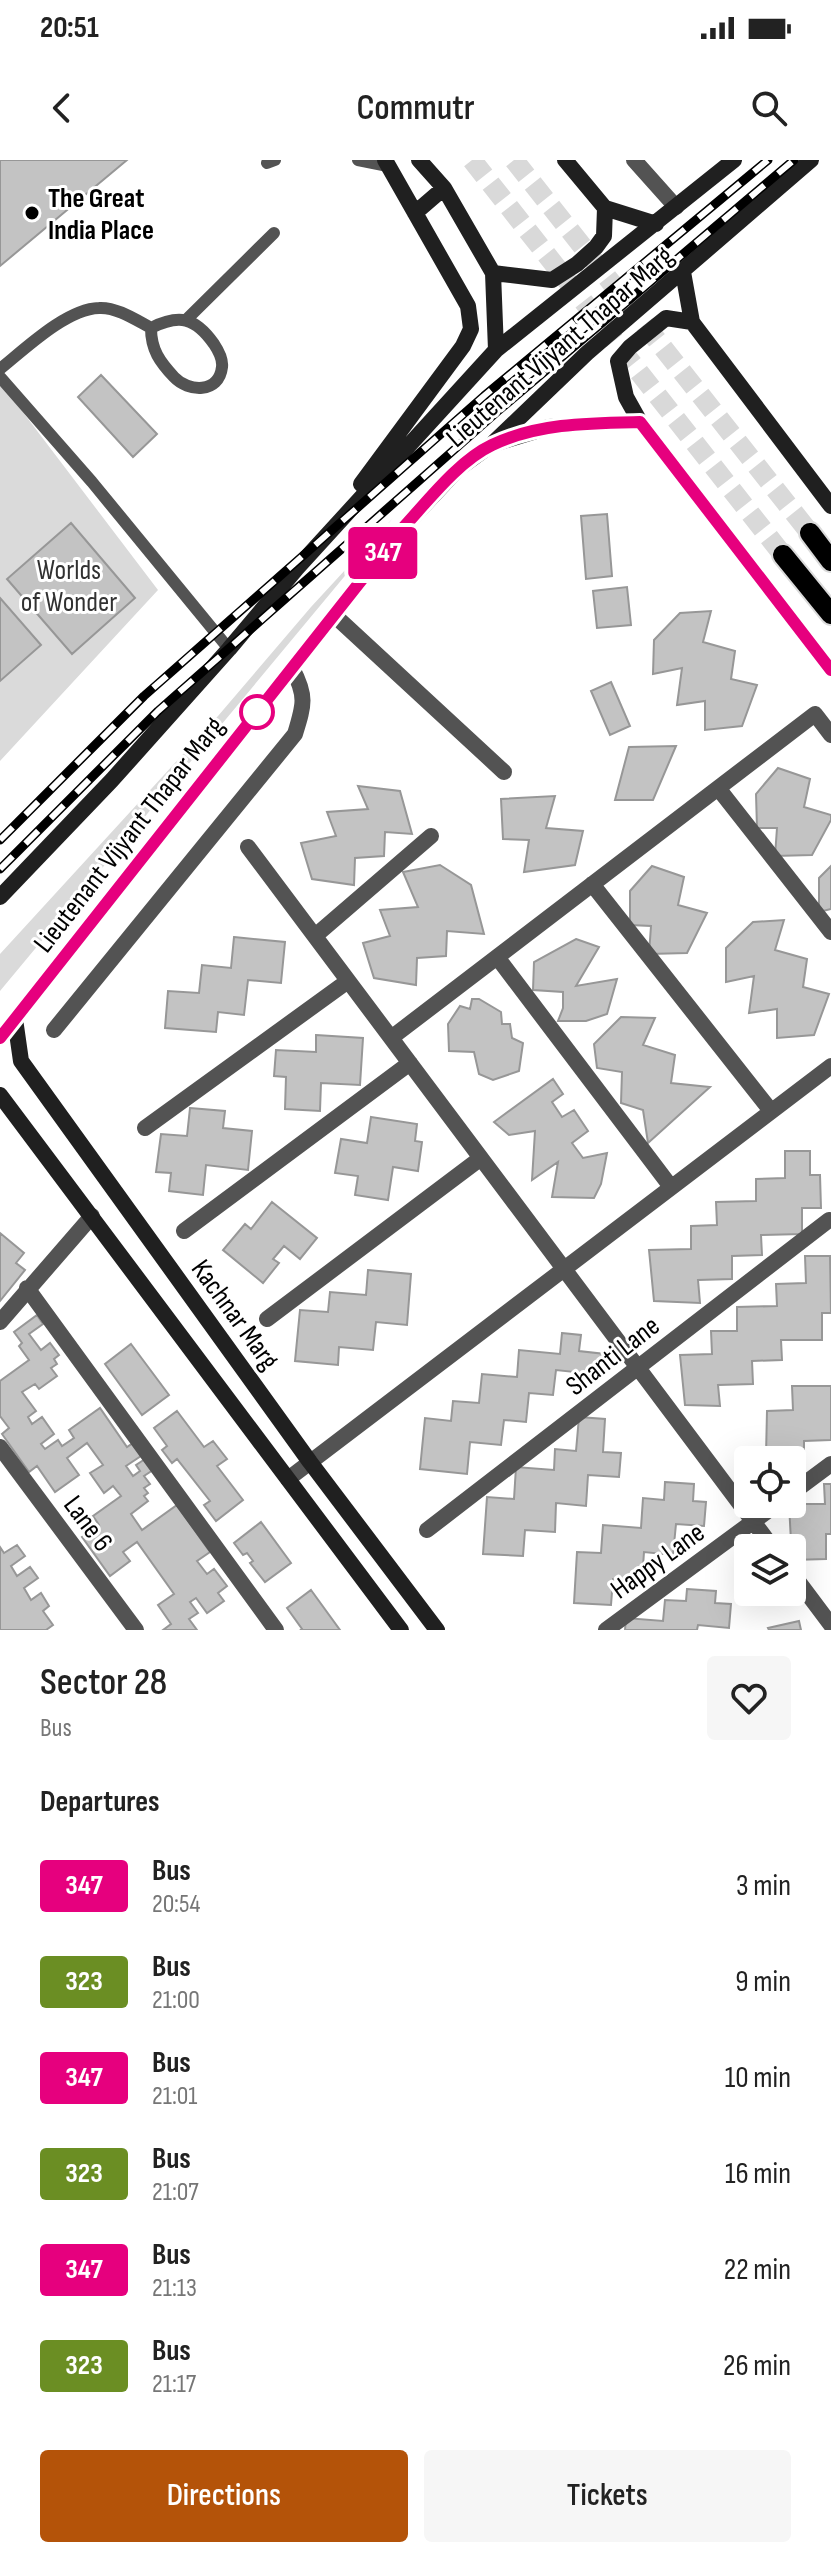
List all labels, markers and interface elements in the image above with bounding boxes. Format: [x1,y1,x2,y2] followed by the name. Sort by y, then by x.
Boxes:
[40,10,99,46] text: 20:51
[40,86,84,130] icon: back
[747,86,791,130] icon: search
[357,87,474,130] text: Commutr
[48,182,154,247] place label: The Great India Place
[23,204,41,222] marker: The Great India Place
[440,240,680,455] street label: Lieutenant Vijyant Thapar Marg
[337,527,429,579] line badge: 347
[364,536,402,569] text: 347
[21,554,117,619] park label: Worlds of Wonder
[240,695,274,729] unlabelled marker
[27,711,231,959] street label: Lieutenant Vijyant Thapar Marg
[184,1254,286,1376] street label: Kachnar Marg
[560,1309,666,1403] street label: Shanti Lane
[734,1446,806,1606] map controls
[734,1446,806,1518] button: locate
[56,1490,119,1558] street label: Lane 6
[605,1516,711,1606] street label: Happy Lane
[734,1534,806,1606] button: layers
[707,1656,791,1740] button: heart
[40,1660,167,1705] text: Sector 28
[40,1713,72,1744] text: Bus
[40,1784,160,1820] text: Departures
[152,1853,191,1889] text: Bus
[736,1868,791,1904] text: 3 min
[65,1869,103,1902] text: 347
[152,1889,200,1920] text: 20:54
[152,1949,191,1985] text: Bus
[735,1964,791,2000] text: 9 min
[65,1965,103,1998] text: 323
[152,1985,200,2016] text: 21:00
[152,2045,191,2081] text: Bus
[725,2060,791,2096] text: 10 min
[65,2061,103,2094] text: 347
[152,2081,197,2112] text: 21:01
[152,2141,191,2177] text: Bus
[725,2156,791,2192] text: 16 min
[65,2157,103,2190] text: 323
[152,2177,199,2208] text: 21:07
[152,2237,191,2273] text: Bus
[724,2252,791,2288] text: 22 min
[65,2253,103,2286] text: 347
[152,2273,197,2304] text: 21:13
[152,2333,191,2369] text: Bus
[723,2348,791,2384] text: 26 min
[65,2349,103,2382] text: 323
[152,2369,196,2400] text: 21:17
[40,2450,408,2542] button: Directions
[424,2450,791,2542] button: Tickets

